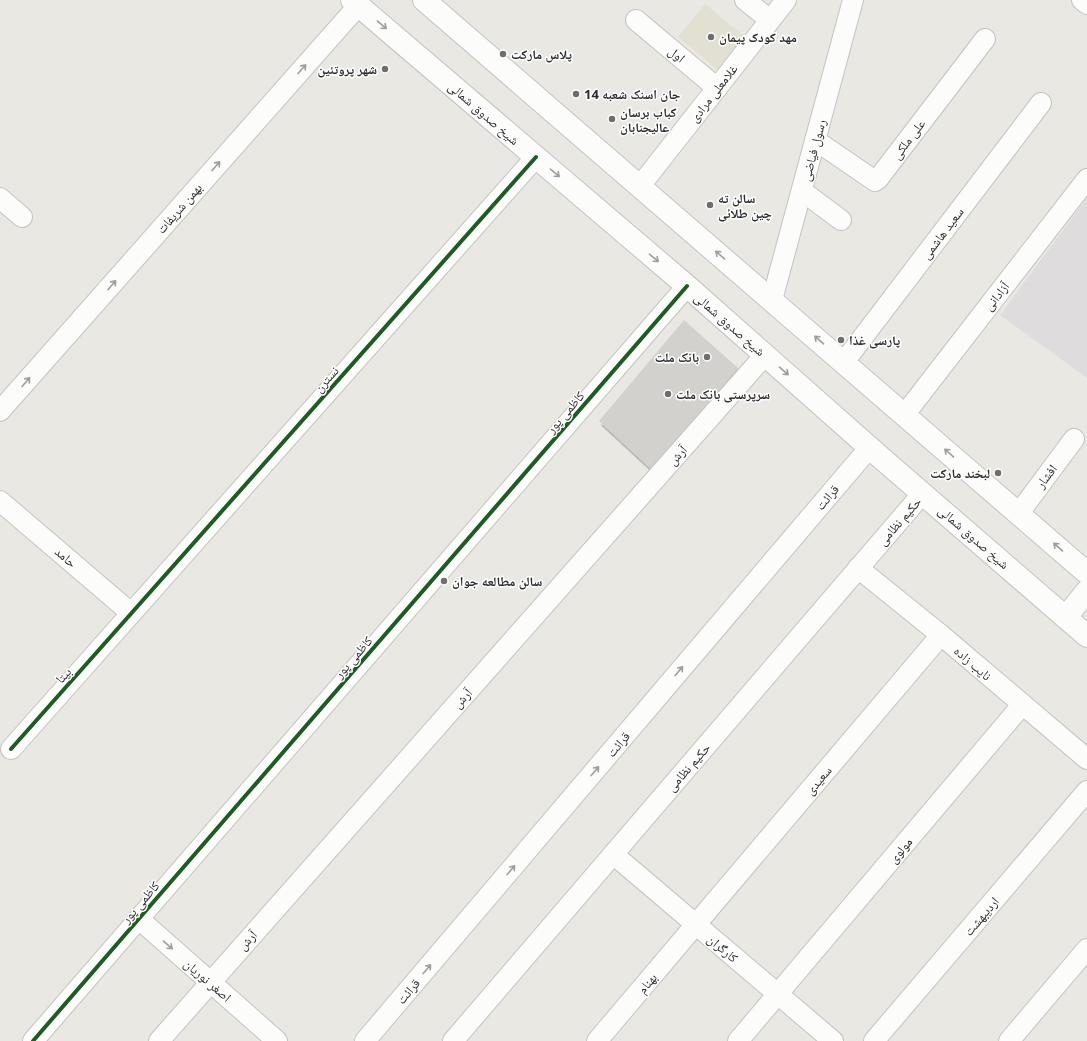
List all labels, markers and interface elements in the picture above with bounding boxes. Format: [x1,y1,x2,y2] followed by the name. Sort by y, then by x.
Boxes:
[376,21,387,30] one-way arrow
[719,28,797,46] place label: مهد کودک پیمان
[706,32,716,42] marker: مهد کودک پیمان
[665,42,689,66] street label: اول
[511,45,572,63] place label: پلاس مارکت
[498,49,508,59] marker: پلاس مارکت
[317,60,377,78] place label: شهر پروتئین
[685,60,742,126] street label: غلامعلی مرادی
[297,64,306,74] one-way arrow
[380,64,390,74] marker: شهر پروتئین
[444,77,523,150] street label: شیخ صدوق شمالی
[584,85,680,103] place label: جان اسنک شعبه 14
[571,89,581,99] marker: جان اسنک شعبه 14
[620,103,677,136] place label: کباب برسان عالیجنابان
[607,114,617,124] marker: کباب برسان عالیجنابان
[887,115,929,163] street label: علی ملکی
[796,117,830,183] street label: رسول فیاضی
[211,161,221,171] one-way arrow
[550,169,560,178] one-way arrow
[152,179,206,237] street label: بهمن شریفات
[718,189,772,222] place label: سالن ته چین طلائی
[705,200,715,210] marker: سالن ته چین طلائی
[916,203,968,263] street label: سعید هاشمی
[716,251,726,260] one-way arrow
[649,253,659,262] one-way arrow
[979,277,1013,314] street label: آزادانی
[107,279,116,290] one-way arrow
[690,288,769,361] street label: شیخ صدوق شمالی
[849,331,900,349] place label: پارسی غذا
[836,335,846,345] marker: پارسی غذا
[813,336,824,345] one-way arrow
[655,348,699,366] place label: بانک ملت
[702,352,712,362] marker: بانک ملت
[309,362,343,396] street label: نسترن
[778,366,788,375] one-way arrow
[21,377,30,387] one-way arrow
[676,385,770,403] place label: سرپرستی بانک ملت
[541,387,589,438] street label: کاظمی پور
[663,389,673,399] marker: سرپرستی بانک ملت
[663,441,691,469] street label: آرش
[943,448,954,457] one-way arrow
[1031,460,1061,492] street label: افشار
[930,464,990,482] place label: لبخند مارکت
[993,468,1003,478] marker: لبخند مارکت
[811,480,843,514] street label: قرائت
[873,493,925,549] street label: حکیم نظامی
[934,501,1013,574] street label: شیخ صدوق شمالی
[51,542,81,572] street label: حامد
[1053,543,1063,552] one-way arrow
[452,572,542,590] place label: سالن مطالعه جوان
[439,576,449,586] marker: سالن مطالعه جوان
[329,632,377,683] street label: کاظمی پور
[950,642,996,684] street label: نایب زاده
[51,663,75,687] street label: بیتا
[675,666,684,677] one-way arrow
[448,684,476,712] street label: آرش
[602,727,634,761] street label: قرائت
[662,739,714,795] street label: حکیم نظامی
[801,762,835,798] street label: سعیدی
[590,766,599,776] one-way arrow
[884,833,916,867] street label: مولوی
[506,864,515,875] one-way arrow
[116,877,164,928] street label: کاظمی پور
[959,893,1003,939] street label: اردیبهشت
[233,926,261,954] street label: آرش
[704,930,743,967] street label: کارگران
[163,941,173,950] one-way arrow
[180,954,236,1006] street label: اصغر نوریان
[422,963,431,974] one-way arrow
[633,969,661,997] street label: بهنام
[392,974,424,1008] street label: قرائت

